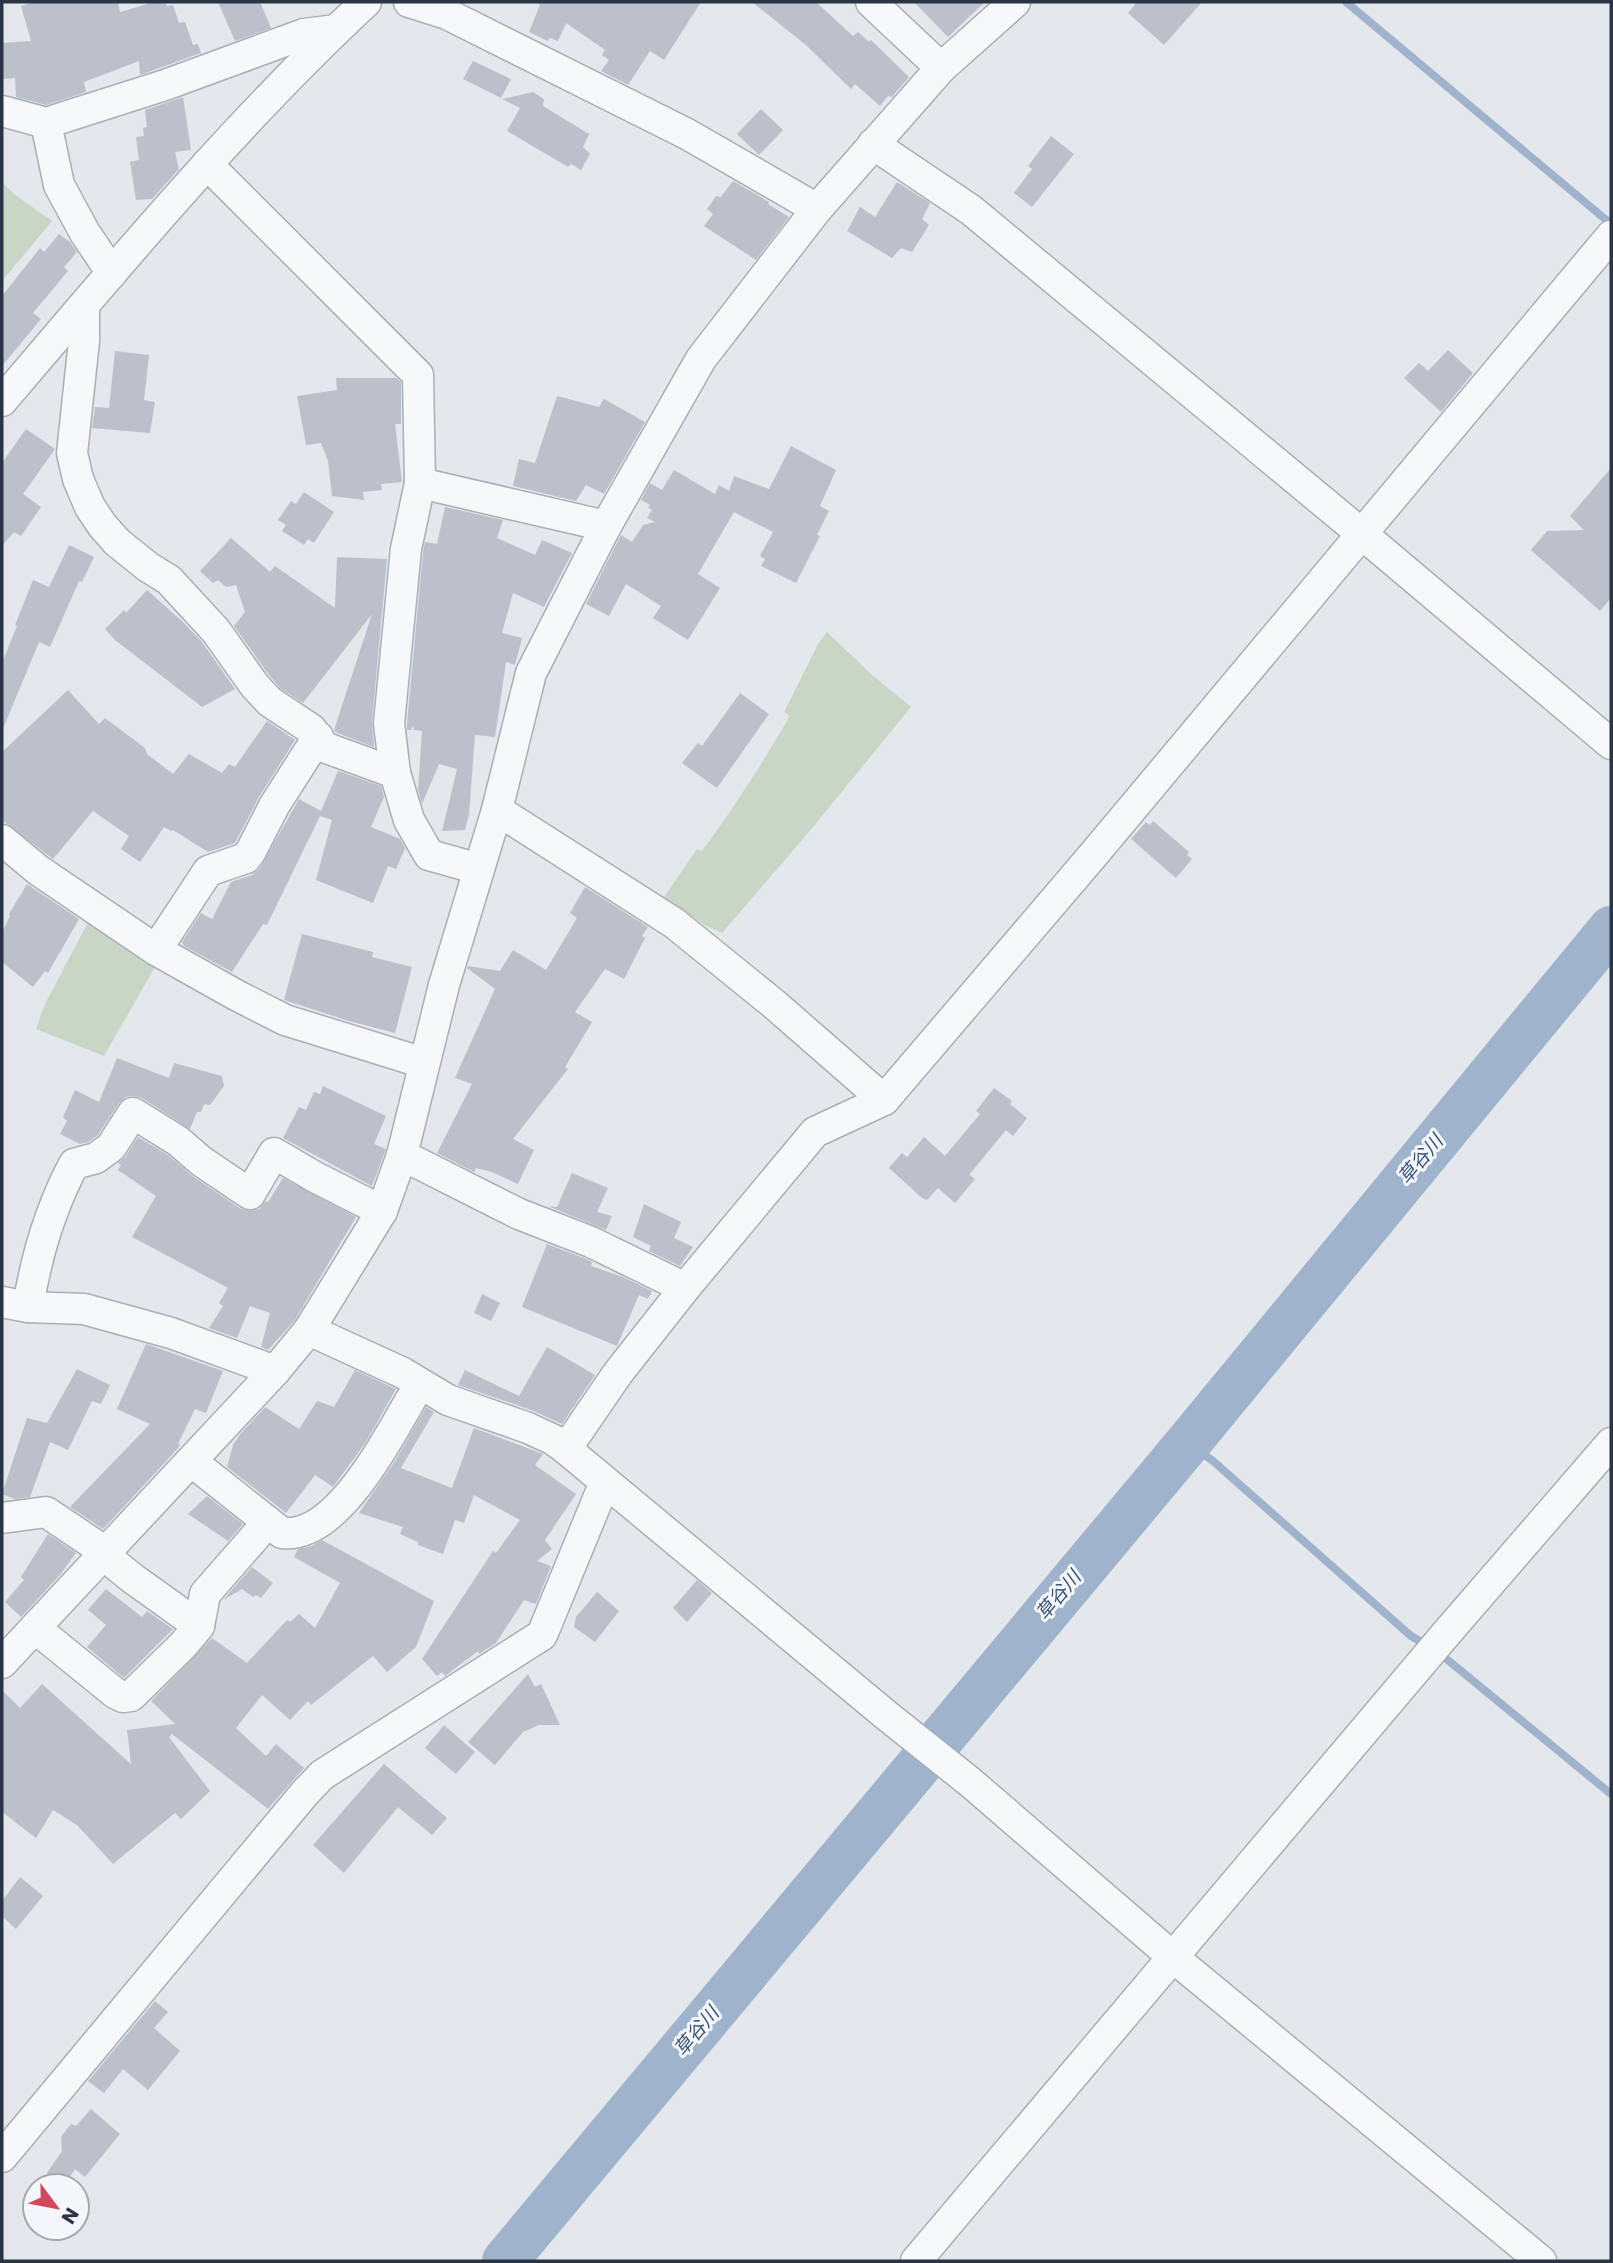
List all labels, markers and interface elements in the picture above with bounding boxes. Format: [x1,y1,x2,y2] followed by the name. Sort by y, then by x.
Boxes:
[1392,1127,1450,1190] water label: 草谷川
[1030,1563,1088,1626] water label: 草谷川
[668,1999,726,2062] water label: 草谷川
[21,2172,91,2242] north arrow
[55,2203,85,2229] text: N

